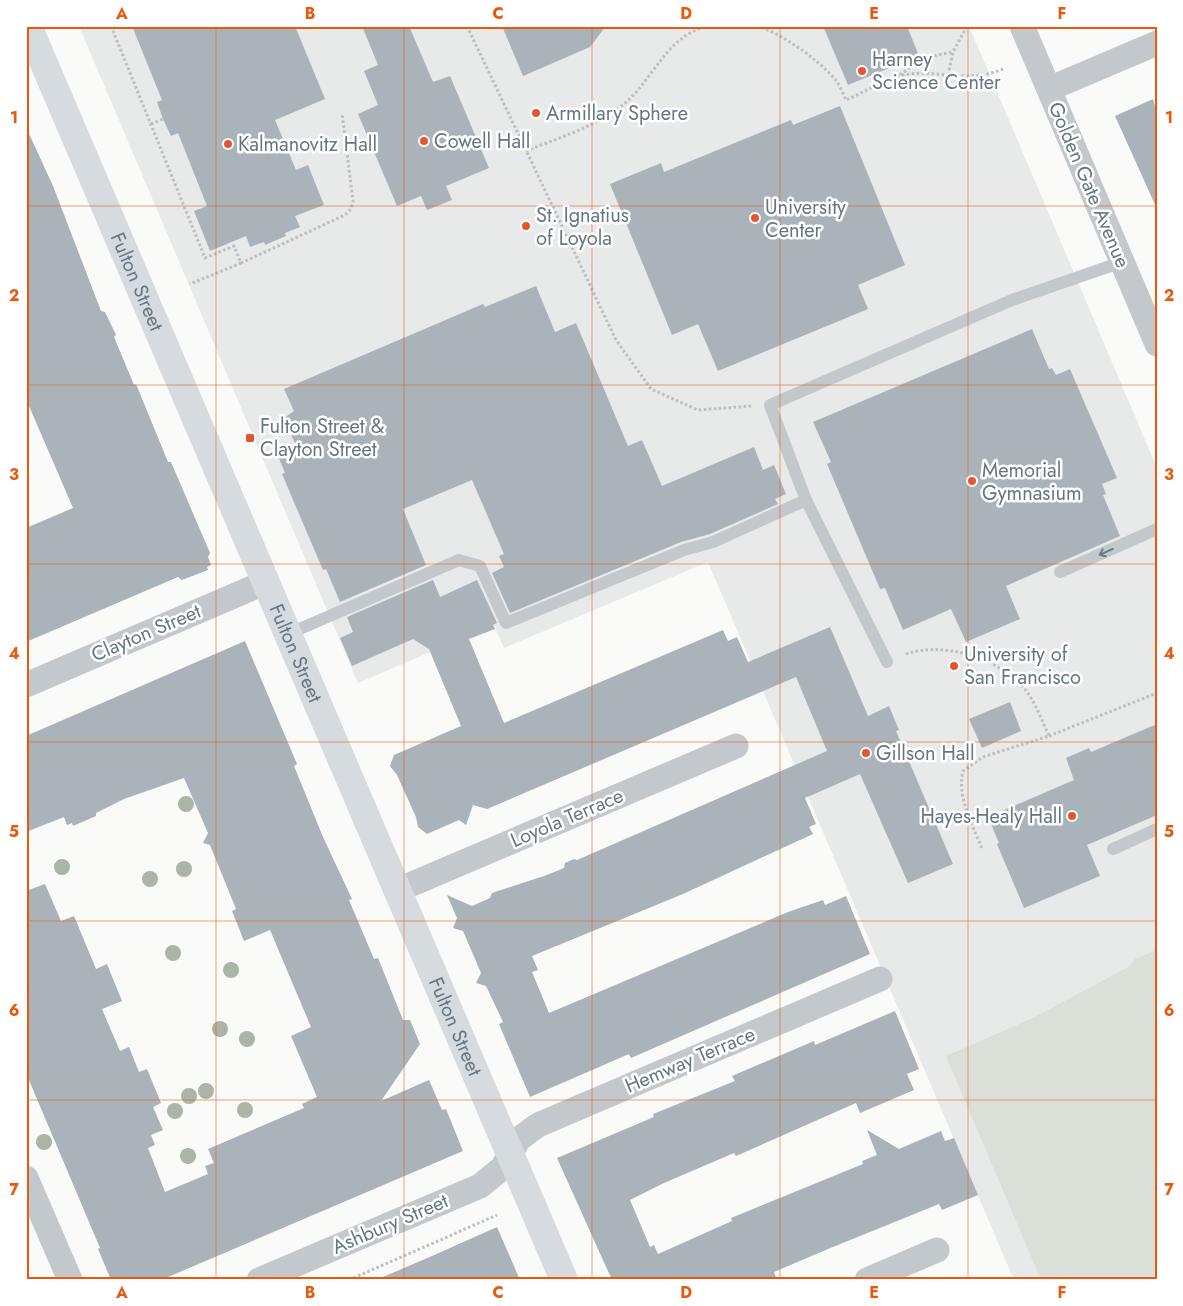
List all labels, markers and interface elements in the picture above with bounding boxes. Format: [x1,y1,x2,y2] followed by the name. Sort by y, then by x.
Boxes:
[115,2,128,25] text: A
[305,2,315,25] text: B
[492,2,504,25] text: C
[680,2,692,25] text: D
[869,2,879,25] text: E
[1058,2,1066,25] text: F
[872,45,1001,97] place label: Harney Science Center
[856,65,868,77] marker: Harney Science Center
[1041,98,1137,272] street label: Golden Gate Avenue
[546,99,688,128] place label: Armillary Sphere
[10,106,18,129] text: 1
[1165,106,1173,129] text: 1
[530,107,542,119] marker: Armillary Sphere
[434,127,530,156] place label: Cowell Hall
[238,130,377,159] place label: Kalmanovitz Hall
[418,135,430,147] marker: Cowell Hall
[222,138,234,150] marker: Kalmanovitz Hall
[765,193,846,245] place label: University Center
[536,201,629,253] place label: St. Ignatius of Loyola
[749,212,761,224] marker: University Center
[520,220,532,232] marker: St. Ignatius of Loyola
[103,228,171,336] street label: Fulton Street
[9,284,19,307] text: 2
[1164,284,1174,307] text: 2
[260,412,385,464] place label: Fulton Street & Clayton Street
[244,432,256,444] marker: Fulton Street & Clayton Street
[982,456,1082,508] place label: Memorial Gymnasium
[9,463,19,486] text: 3
[1164,463,1174,486] text: 3
[966,475,978,487] marker: Memorial Gymnasium
[1099,547,1114,557] one-way arrow
[87,597,205,669] street label: Clayton Street
[262,599,330,707] street label: Fulton Street
[964,640,1081,692] place label: University of San Francisco
[8,642,20,665] text: 4
[1163,642,1175,665] text: 4
[948,660,960,672] marker: University of San Francisco
[876,739,975,768] place label: Gillson Hall
[860,747,872,759] marker: Gillson Hall
[506,781,628,855] street label: Loyola Terrace
[920,802,1062,831] place label: Hayes-Healy Hall
[1066,810,1078,822] marker: Hayes-Healy Hall
[9,820,19,843] text: 5
[1164,820,1174,843] text: 5
[422,973,490,1080] street label: Fulton Street
[9,999,19,1022] text: 6
[1164,999,1174,1022] text: 6
[620,1020,760,1100] street label: Hemway Terrace
[9,1178,19,1201] text: 7
[1164,1178,1174,1201] text: 7
[327,1186,453,1262] street label: Ashbury Street
[115,1281,128,1304] text: A
[305,1281,315,1304] text: B
[492,1281,504,1304] text: C
[680,1281,692,1304] text: D
[869,1281,879,1304] text: E
[1058,1281,1066,1304] text: F

